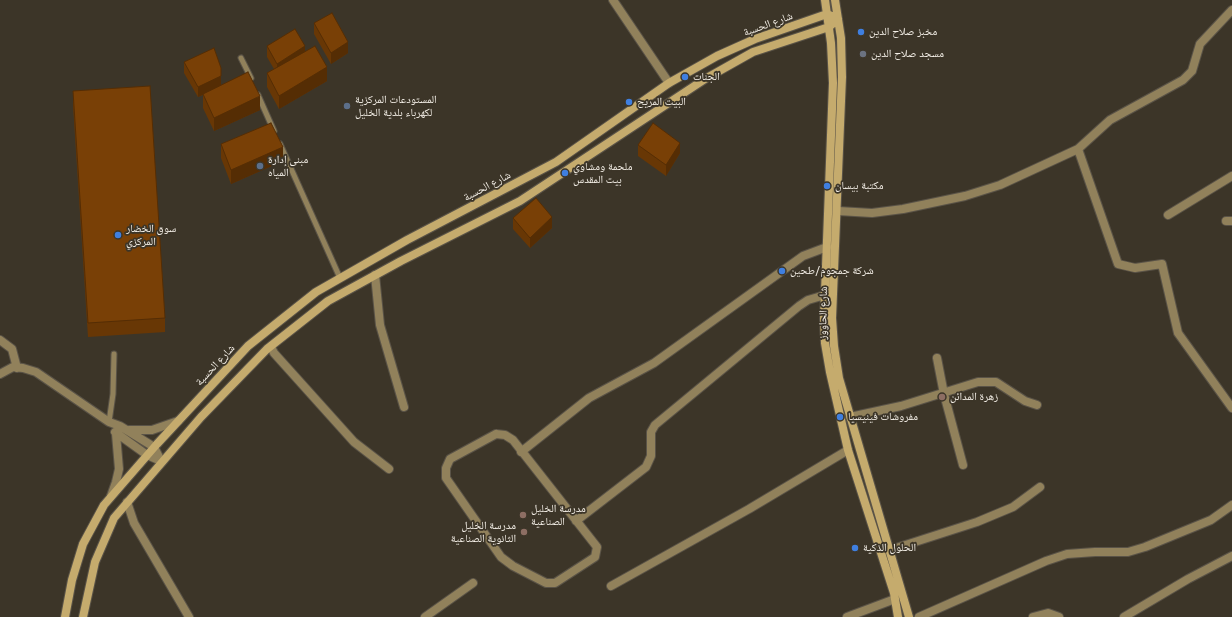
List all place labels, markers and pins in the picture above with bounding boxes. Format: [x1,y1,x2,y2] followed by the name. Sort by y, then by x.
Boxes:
[869,25,937,39] place label: مخبز صلاح الدين
[856,27,866,37] marker: مخبز صلاح الدين
[871,47,944,61] place label: مسجد صلاح الدين
[858,49,868,59] marker: مسجد صلاح الدين
[693,70,720,84] place label: الجنات
[680,72,690,82] marker: الجنات
[355,93,437,119] place label: المستودعات المركزية لكهرباء بلدية الخليل
[637,95,686,109] place label: البيت المريح
[624,97,634,107] marker: البيت المريح
[342,101,352,111] marker: المستودعات المركزية لكهرباء بلدية الخليل
[268,153,308,179] place label: مبنى إدارة المياه
[573,160,632,186] place label: ملحمة ومشاوي بيت المقدس
[255,161,265,171] marker: مبنى إدارة المياه
[560,168,570,178] marker: ملحمة ومشاوي بيت المقدس
[835,179,883,193] place label: مكتبة بيسان
[822,181,832,191] marker: مكتبة بيسان
[126,222,176,248] place label: سوق الخضار المركزي
[113,230,123,240] marker: سوق الخضار المركزي
[790,264,874,278] place label: شركة جمجوم/طحين
[777,266,787,276] marker: شركة جمجوم/طحين
[950,390,998,404] place label: زهرة المدائن
[937,392,947,402] marker: زهرة المدائن
[848,410,918,424] place label: مفروشات فينيسيا
[835,412,845,422] marker: مفروشات فينيسيا
[531,502,586,528] place label: مدرسة الخليل الصناعية
[518,510,528,520] marker: مدرسة الخليل الصناعية
[451,519,516,545] place label: مدرسة الخليل الثانوية الصناعية
[519,527,529,537] marker: مدرسة الخليل الثانوية الصناعية
[863,541,916,555] place label: الحلول الذكية
[850,543,860,553] marker: الحلول الذكية

